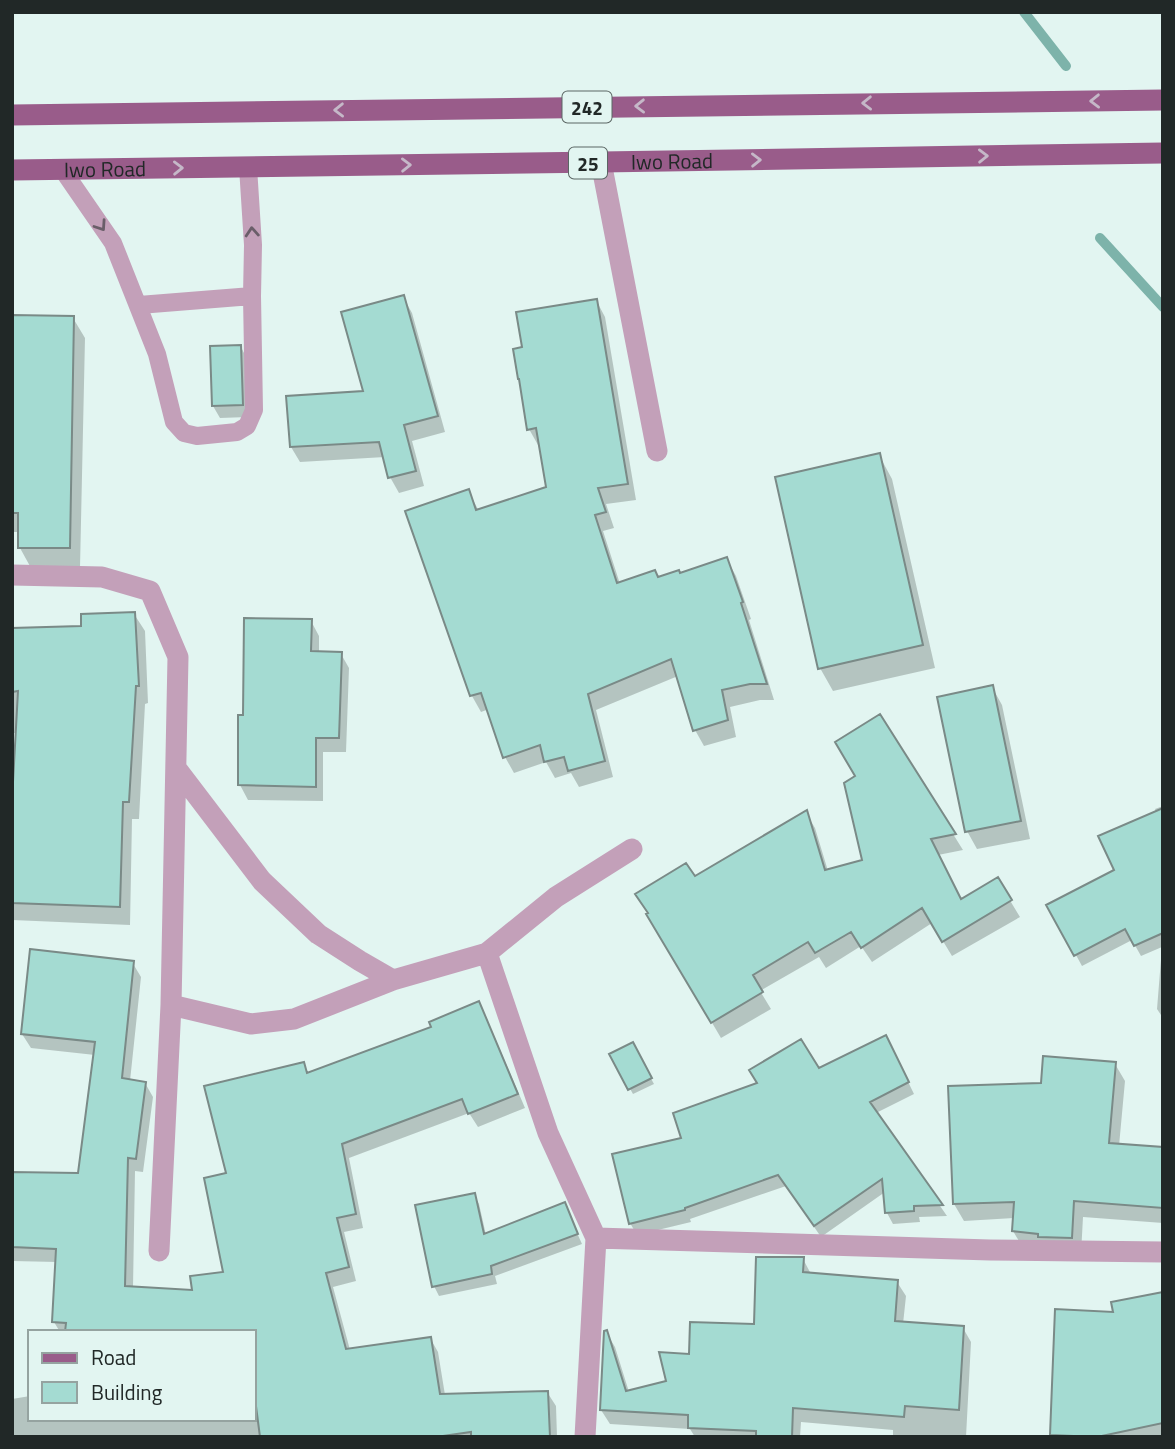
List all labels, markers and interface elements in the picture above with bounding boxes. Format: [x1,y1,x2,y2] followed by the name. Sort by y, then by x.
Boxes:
[562,92,612,122] road number: 242
[1089,93,1099,109] one-way arrow
[861,96,872,111] one-way arrow
[634,99,645,114] one-way arrow
[333,102,343,118] one-way arrow
[631,144,713,178] street label: Iwo Road
[569,148,607,178] road number: 25
[979,148,989,164] one-way arrow
[64,152,146,185] street label: Iwo Road
[751,152,762,167] one-way arrow
[401,157,412,173] one-way arrow
[174,160,184,176] one-way arrow
[93,218,106,231] one-way arrow
[245,226,260,237] one-way arrow
[28,1330,256,1421] legend
[91,1341,136,1373] text: Road
[91,1376,163,1408] text: Building

